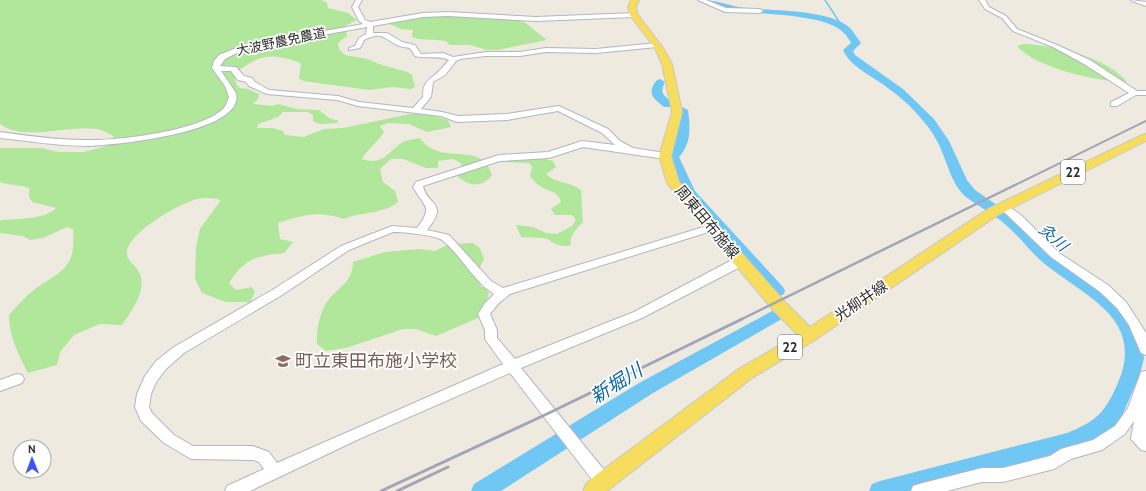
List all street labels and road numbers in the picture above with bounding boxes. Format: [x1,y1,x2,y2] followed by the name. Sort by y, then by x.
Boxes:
[235,24,327,58] street label: 大波野農免農道
[1061,160,1085,184] road number: 22
[671,182,743,262] street label: 周東田布施線
[831,277,891,325] street label: 光柳井線
[778,335,802,359] road number: 22

